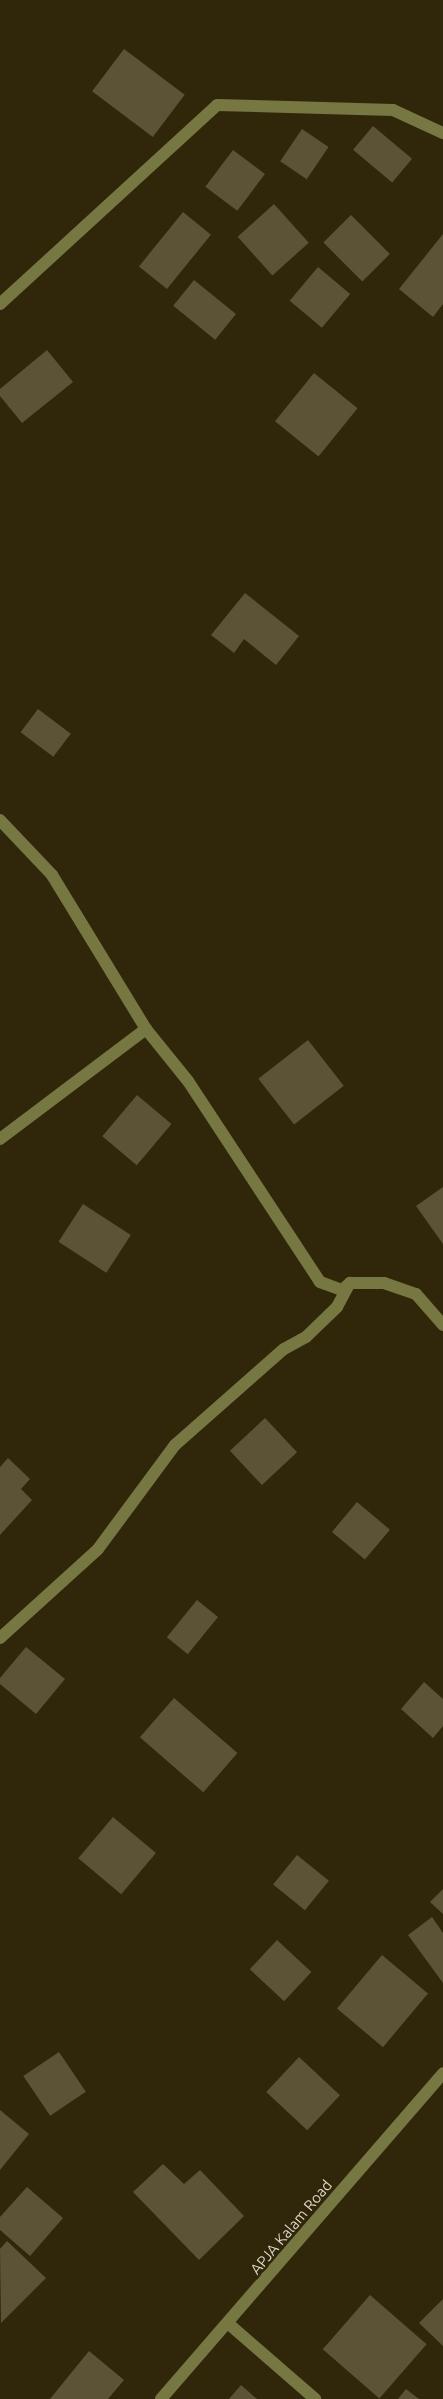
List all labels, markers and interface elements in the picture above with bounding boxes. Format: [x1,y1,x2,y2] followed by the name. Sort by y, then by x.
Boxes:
[246,2176,336,2278] street label: APJA Kalam Road

